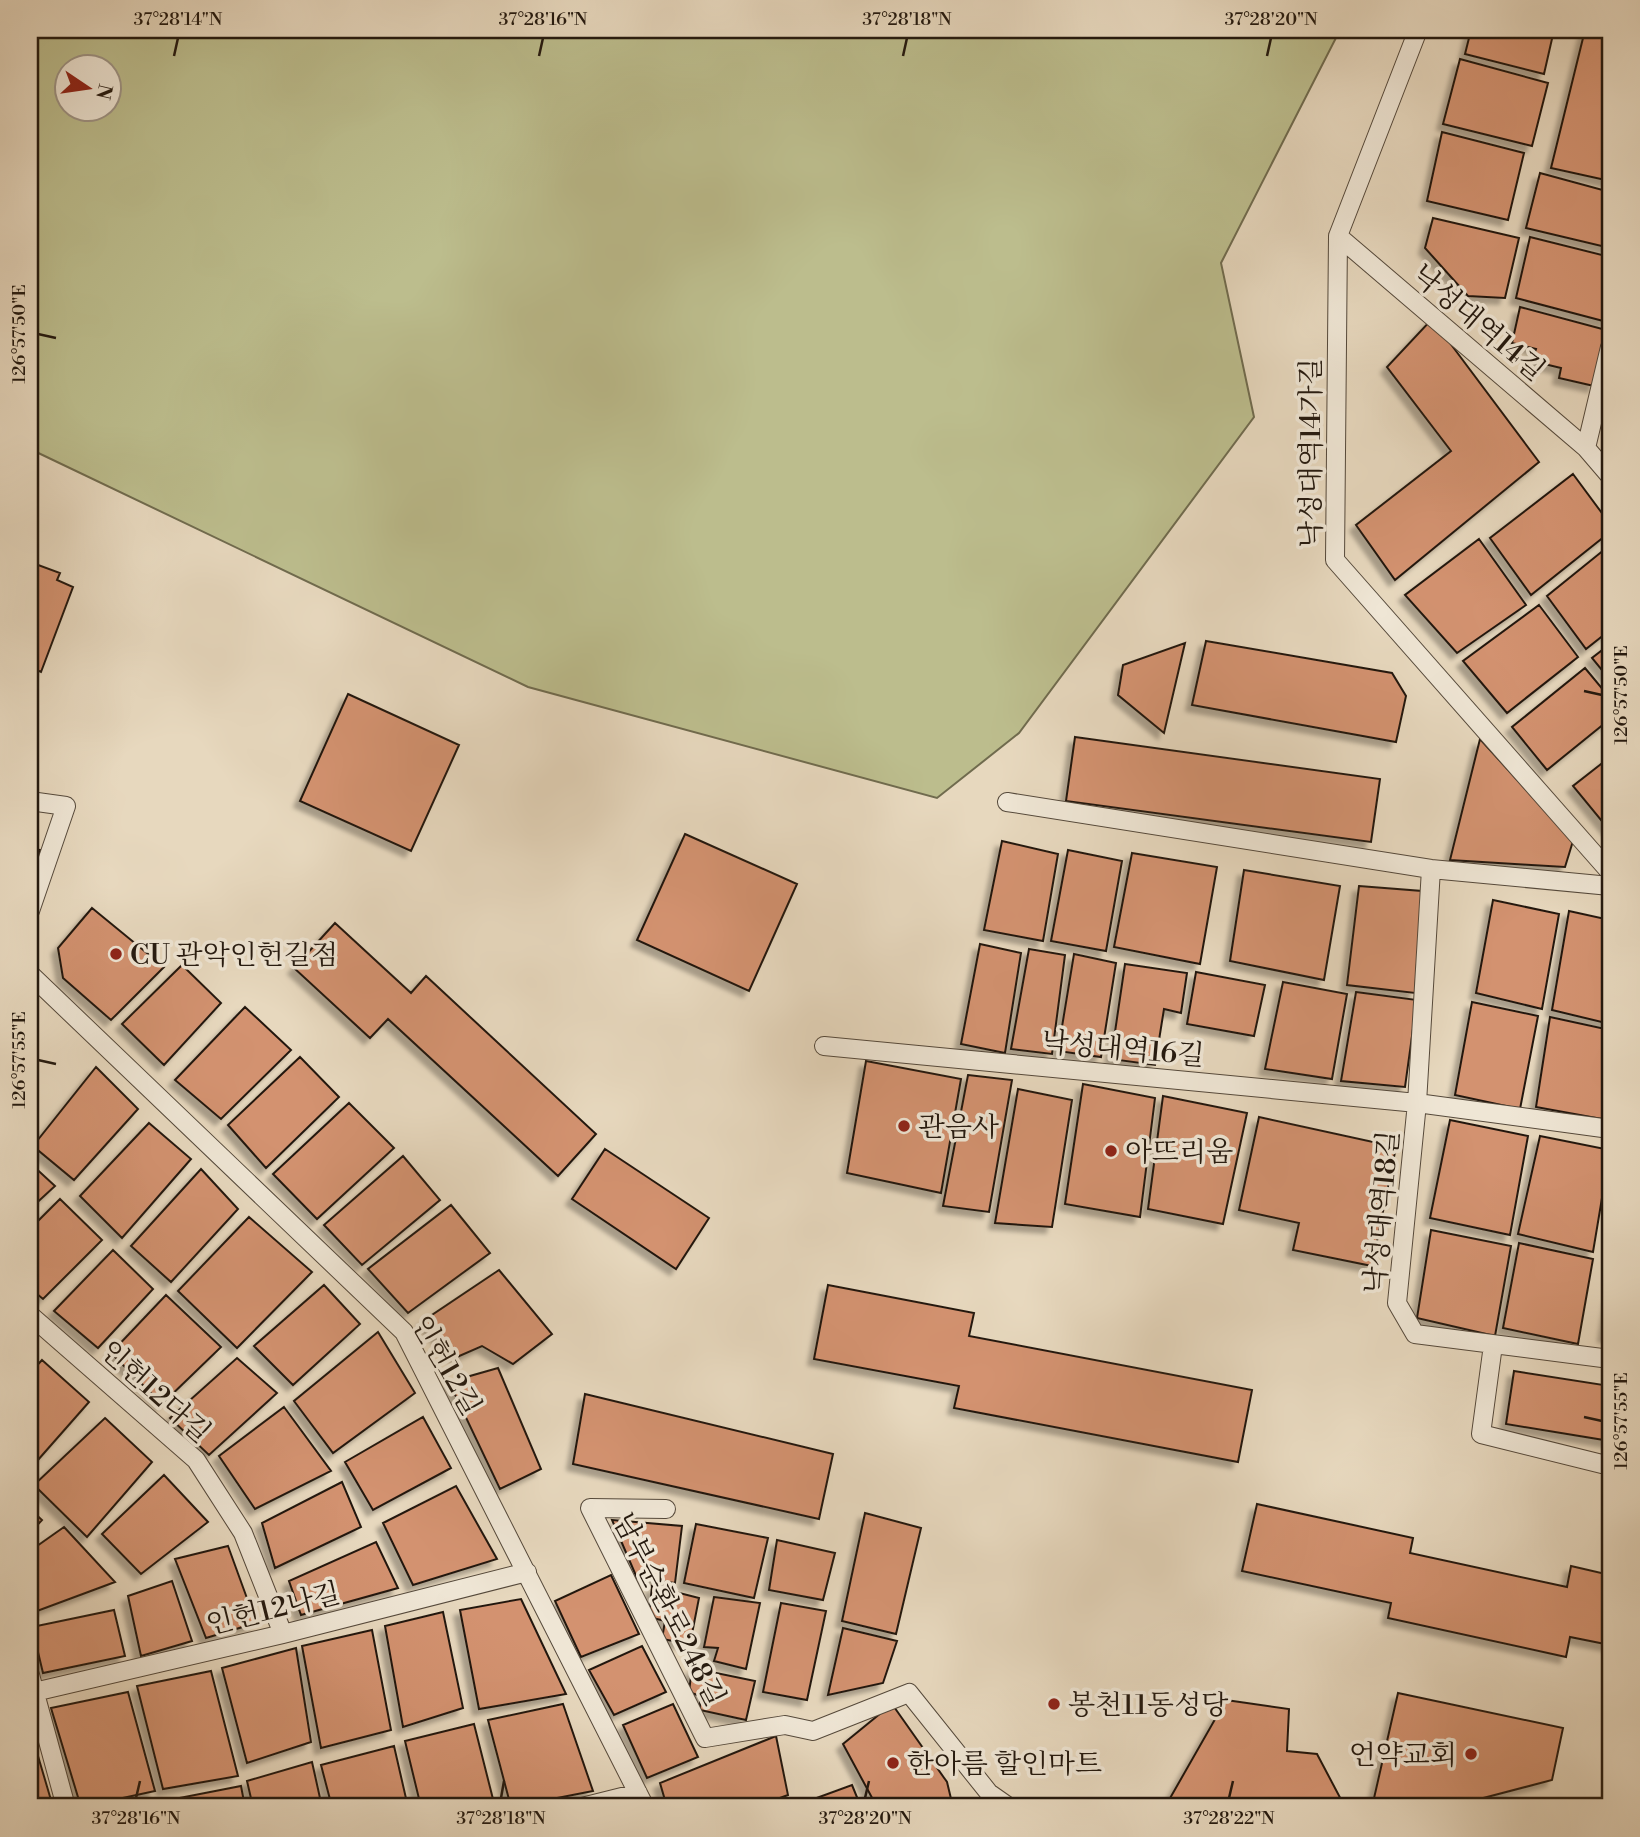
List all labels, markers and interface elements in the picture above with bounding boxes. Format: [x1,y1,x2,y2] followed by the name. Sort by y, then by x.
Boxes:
[134,8,223,31] text: 37°28'14"N
[498,8,588,31] text: 37°28'16"N
[862,8,952,31] text: 37°28'18"N
[1224,8,1318,31] text: 37°28'20"N
[52,52,122,122] north arrow
[90,82,117,102] text: N
[1404,257,1552,389] street label: 낙성대역14길
[8,284,31,384] text: 126°57'50"E
[1294,358,1329,548] street label: 낙성대역14가길
[1610,645,1633,745] text: 126°57'50"E
[130,938,338,973] place label: CU 관악인헌길점
[108,946,124,962] marker: CU 관악인헌길점
[8,1011,31,1109] text: 126°57'55"E
[1040,1025,1206,1074] street label: 낙성대역16길
[918,1110,999,1145] place label: 관음사
[896,1118,912,1134] marker: 관음사
[1358,1129,1407,1295] street label: 낙성대역18길
[1125,1135,1233,1170] place label: 아뜨리움
[1103,1143,1119,1159] marker: 아뜨리움
[403,1309,488,1422] street label: 인헌12길
[92,1333,218,1451] street label: 인헌12다길
[1610,1372,1633,1470] text: 126°57'55"E
[605,1507,732,1712] street label: 남부순환로248길
[203,1576,344,1643] street label: 인헌12나길
[1068,1688,1228,1723] place label: 봉천11동성당
[1046,1696,1062,1712] marker: 봉천11동성당
[1349,1738,1457,1773] place label: 언약교회
[1463,1746,1479,1762] marker: 언약교회
[907,1747,1102,1782] place label: 한아름 할인마트
[885,1755,901,1771] marker: 한아름 할인마트
[91,1807,181,1830] text: 37°28'16"N
[456,1807,546,1830] text: 37°28'18"N
[818,1807,912,1830] text: 37°28'20"N
[1183,1807,1275,1830] text: 37°28'22"N

